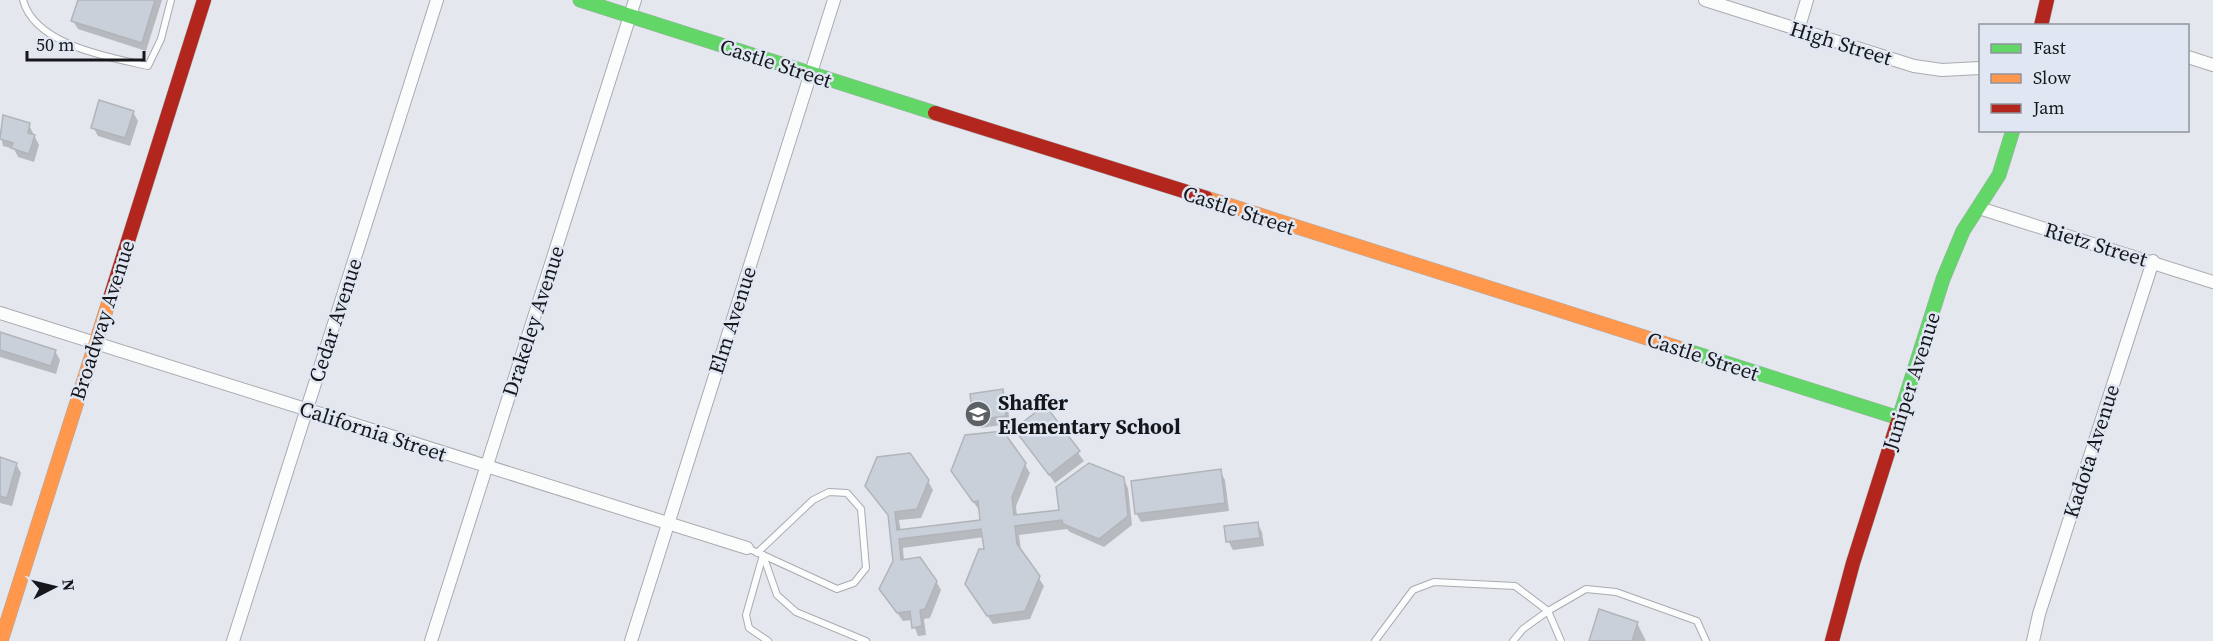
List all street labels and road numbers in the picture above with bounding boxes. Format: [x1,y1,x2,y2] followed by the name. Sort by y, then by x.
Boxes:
[1786,14,1896,72] street label: High Street
[716,31,836,95] street label: Castle Street
[1179,178,1299,242] street label: Castle Street
[2041,215,2151,273] street label: Rietz Street
[62,236,142,404] street label: Broadway Avenue
[495,242,571,400] street label: Drakeley Avenue
[301,254,369,386] street label: Cedar Avenue
[701,262,763,378] street label: Elm Avenue
[1875,308,1947,455] street label: Juniper Avenue
[1643,324,1763,388] street label: Castle Street
[2056,380,2126,522] street label: Kadota Avenue
[296,394,450,468] street label: California Street

